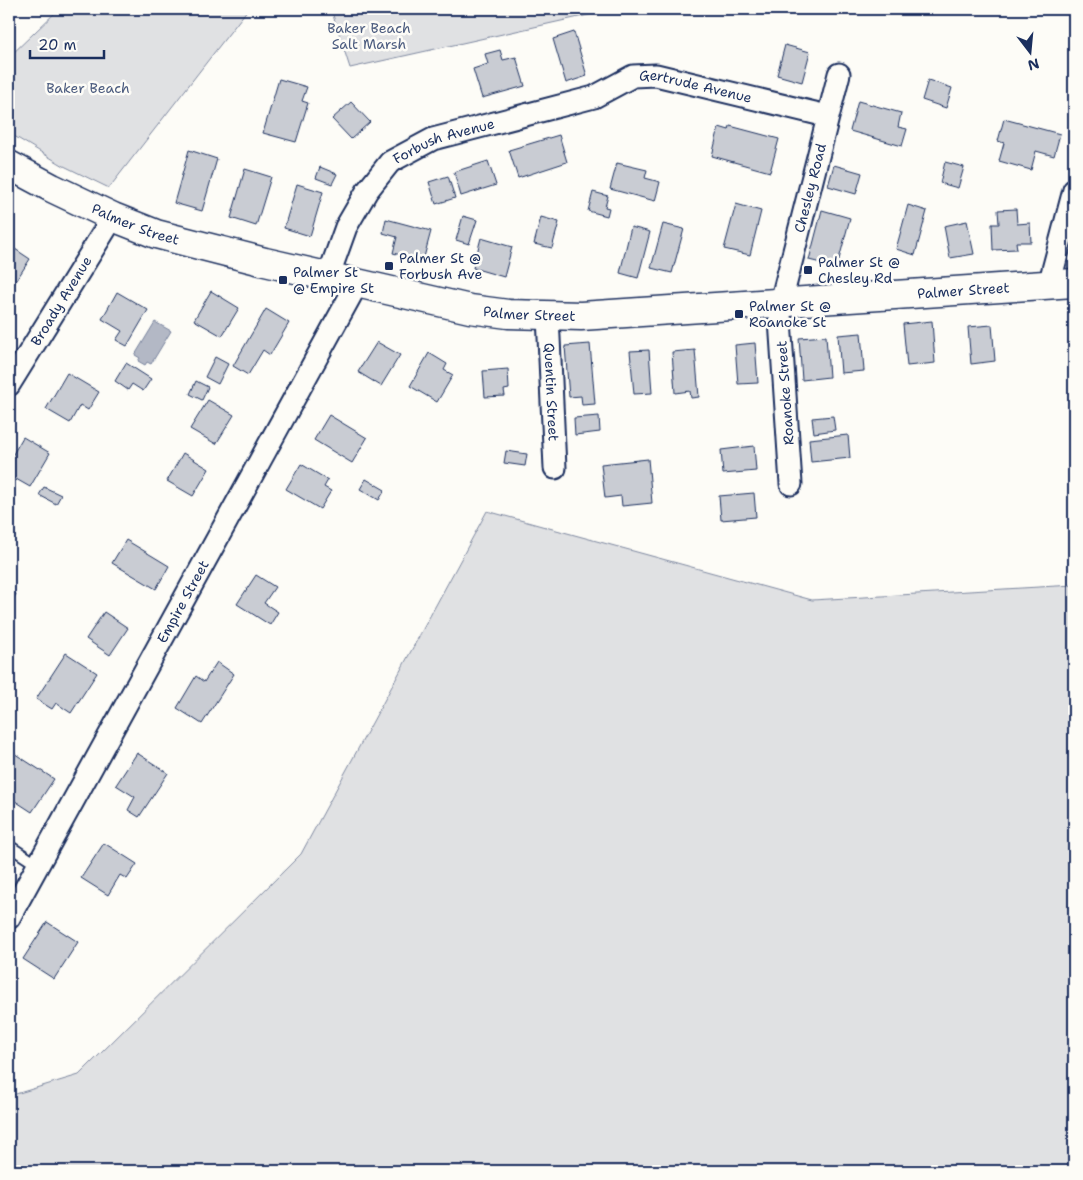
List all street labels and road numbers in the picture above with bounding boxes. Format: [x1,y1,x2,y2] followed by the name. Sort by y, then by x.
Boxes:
[639,66,754,107] street label: Gertrude Avenue
[390,114,497,168] street label: Forbush Avenue
[790,141,830,235] street label: Chesley Road
[89,199,181,249] street label: Palmer Street
[27,253,96,349] street label: Broady Avenue
[917,278,1010,302] street label: Palmer Street
[482,302,576,325] street label: Palmer Street
[772,340,798,446] street label: Roanoke Street
[540,342,563,442] street label: Quentin Street
[153,557,213,646] street label: Empire Street

